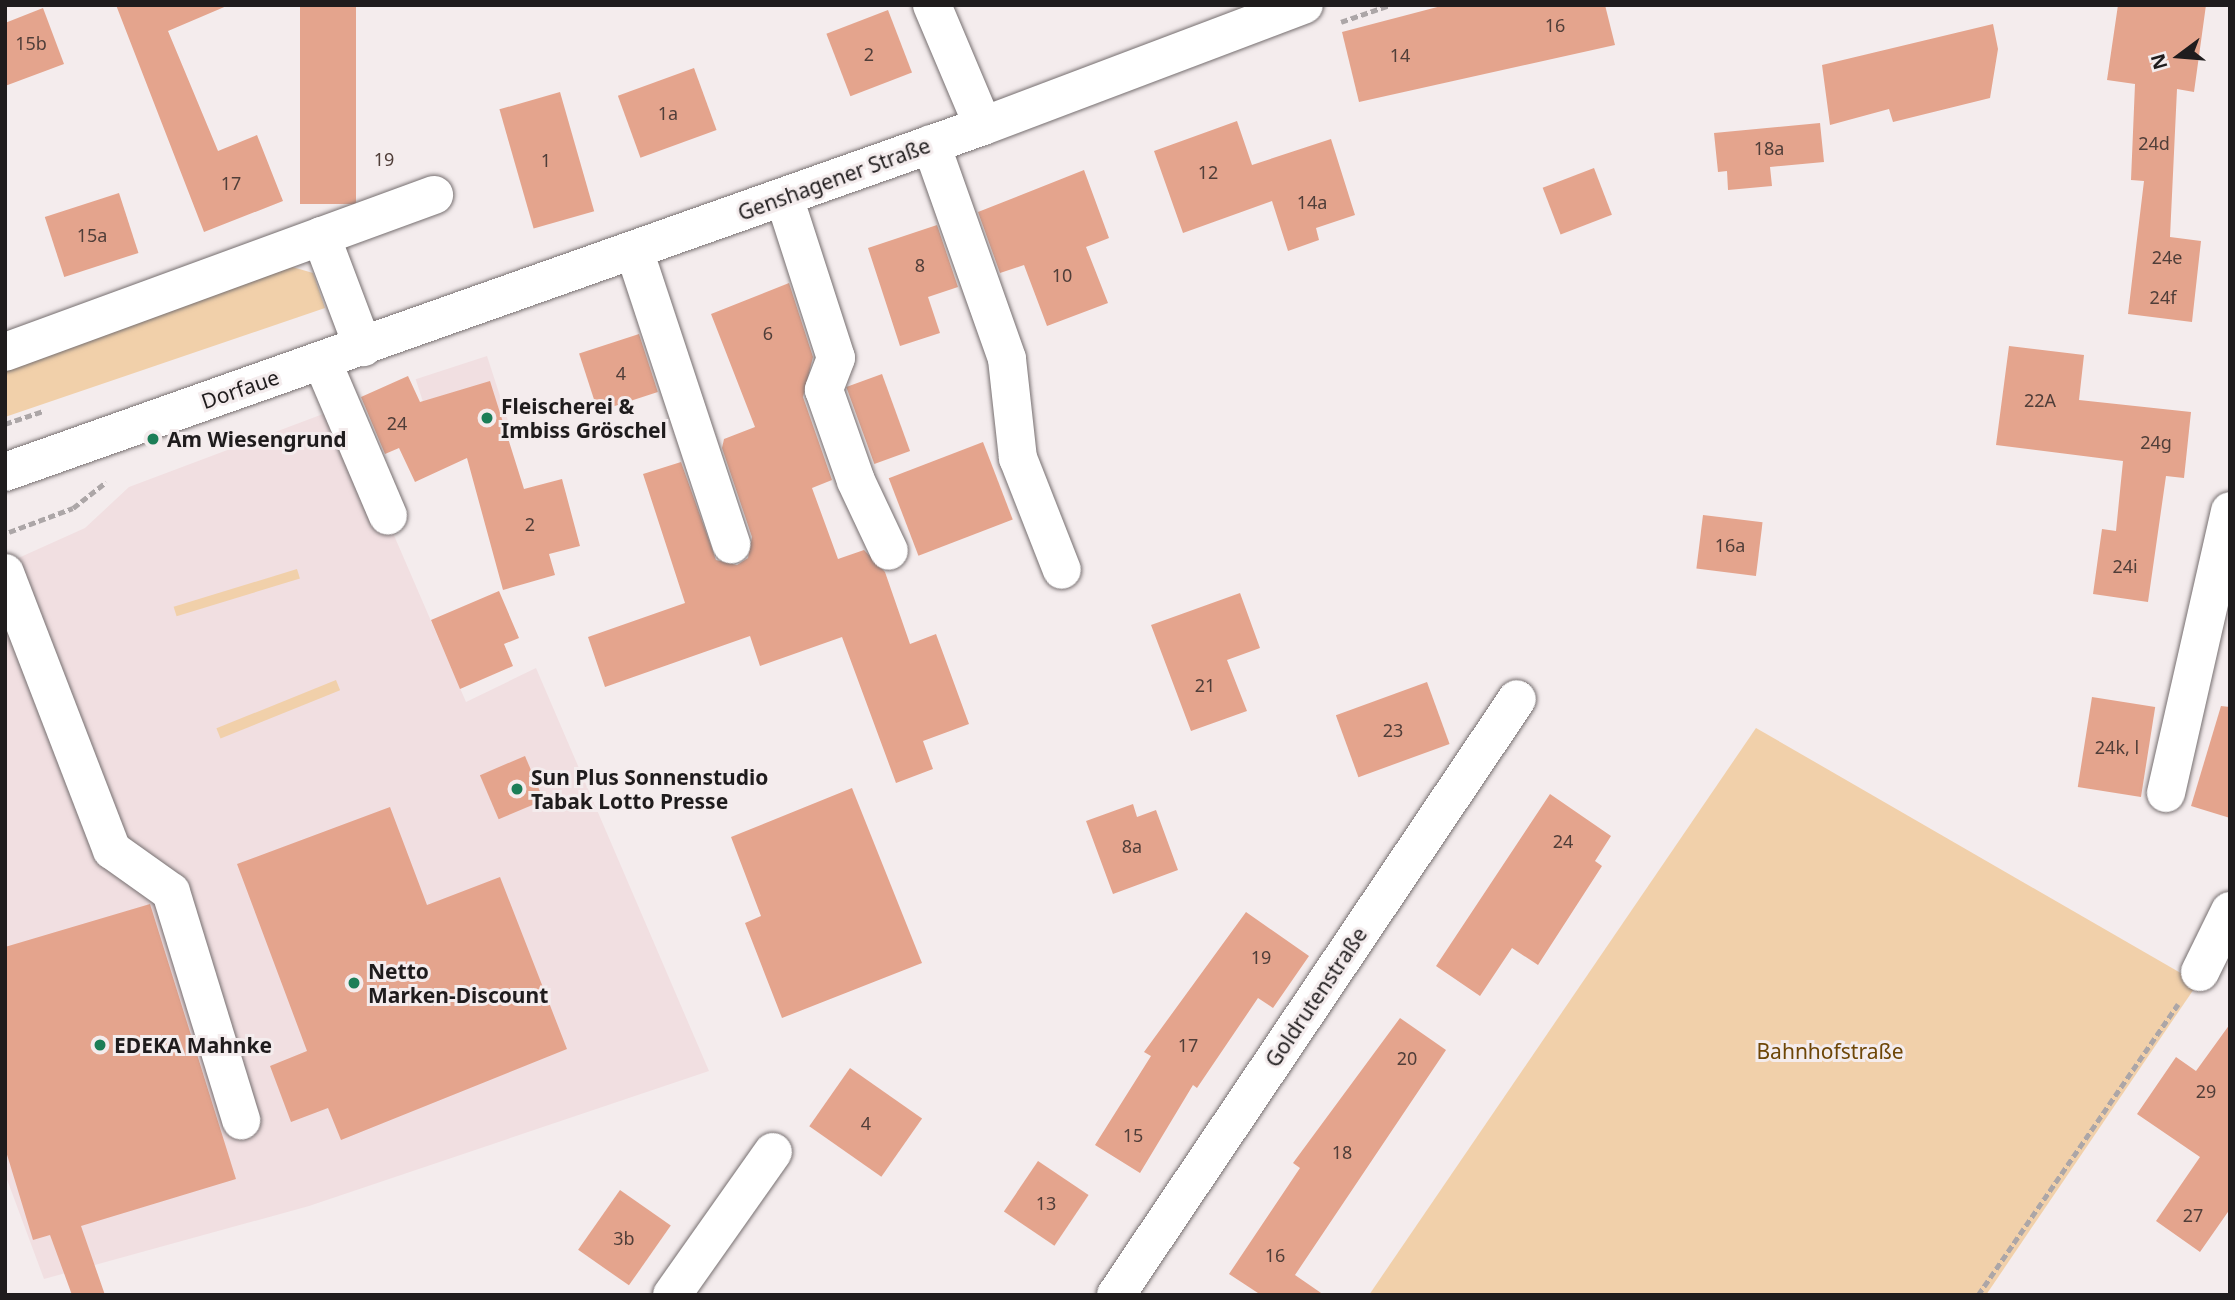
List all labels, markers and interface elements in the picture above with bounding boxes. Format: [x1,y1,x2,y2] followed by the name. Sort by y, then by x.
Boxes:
[1545,14,1565,36] house number: 16
[2144,21,2214,91] north arrow
[15,32,47,54] house number: 15b
[864,43,874,65] house number: 2
[1390,44,1410,66] house number: 14
[2144,51,2173,73] text: N
[658,102,678,124] house number: 1a
[734,132,934,226] street label: Genshagener Straße
[2138,132,2170,154] house number: 24d
[1754,137,1784,159] house number: 18a
[374,148,394,170] house number: 19
[541,149,551,171] house number: 1
[1198,161,1218,183] house number: 12
[221,172,241,194] house number: 17
[1297,191,1327,213] house number: 14a
[77,224,107,246] house number: 15a
[2152,246,2182,268] house number: 24e
[915,254,925,276] house number: 8
[1052,264,1072,286] house number: 10
[2150,286,2176,308] house number: 24f
[763,322,773,344] house number: 6
[616,362,626,384] house number: 4
[198,364,282,414] street label: Dorfaue
[2024,389,2056,411] house number: 22A
[501,393,667,443] place label: Fleischerei & Imbiss Gröschel
[479,410,495,426] marker: Fleischerei & Imbiss Gröschel
[387,412,407,434] house number: 24
[167,426,347,452] place label: Am Wiesengrund
[145,431,161,447] marker: Am Wiesengrund
[2140,431,2172,453] house number: 24g
[525,513,535,535] house number: 2
[1715,534,1745,556] house number: 16a
[2112,555,2138,577] house number: 24i
[1195,674,1215,696] house number: 21
[1383,719,1403,741] house number: 23
[2095,736,2139,758] house number: 24k, l
[531,764,768,814] place label: Sun Plus Sonnenstudio Tabak Lotto Presse
[509,781,525,797] marker: Sun Plus Sonnenstudio Tabak Lotto Presse
[1553,830,1573,852] house number: 24
[1122,835,1142,857] house number: 8a
[1260,922,1372,1072] street label: Goldrutenstraße
[1251,946,1271,968] house number: 19
[368,958,548,1008] place label: Netto Marken-Discount
[346,975,362,991] marker: Netto Marken-Discount
[114,1032,272,1058] place label: EDEKA Mahnke
[1178,1034,1198,1056] house number: 17
[92,1037,108,1053] marker: EDEKA Mahnke
[1756,1038,1904,1064] park label: Bahnhofstraße
[1397,1047,1417,1069] house number: 20
[2196,1080,2216,1102] house number: 29
[861,1112,871,1134] house number: 4
[1123,1124,1143,1146] house number: 15
[1332,1141,1352,1163] house number: 18
[1036,1192,1056,1214] house number: 13
[2183,1204,2203,1226] house number: 27
[613,1227,635,1249] house number: 3b
[1265,1244,1285,1266] house number: 16

